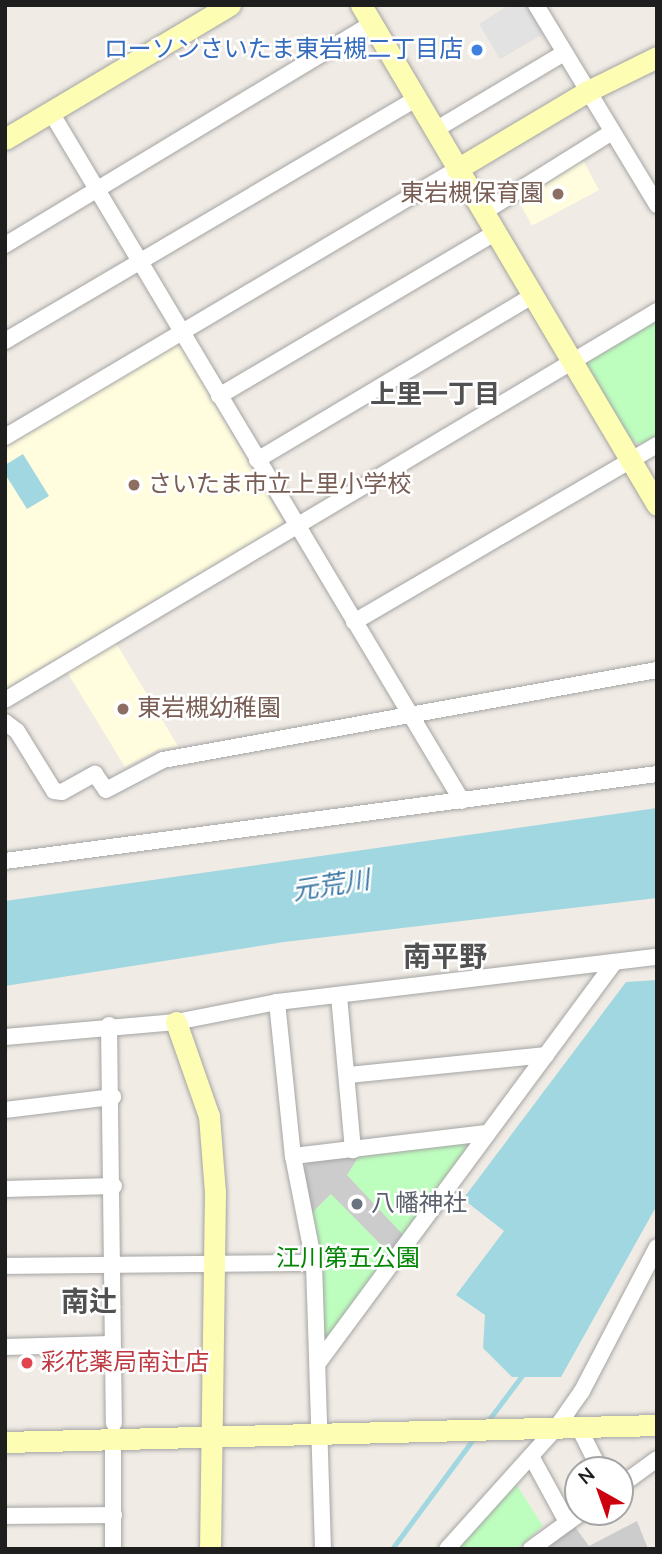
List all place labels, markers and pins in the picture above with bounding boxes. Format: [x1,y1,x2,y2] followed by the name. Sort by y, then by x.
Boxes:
[103,36,463,64] place label: ローソンさいたま東岩槻二丁目店
[469,42,485,58] marker: ローソンさいたま東岩槻二丁目店
[400,180,544,208] place label: 東岩槻保育園
[550,186,566,202] marker: 東岩槻保育園
[148,471,412,499] place label: さいたま市立上里小学校
[126,477,142,493] marker: さいたま市立上里小学校
[137,695,281,723] place label: 東岩槻幼稚園
[115,701,131,717] marker: 東岩槻幼稚園
[371,1190,467,1218] place label: 八幡神社
[349,1196,365,1212] marker: 八幡神社
[41,1349,209,1377] place label: 彩花薬局南辻店
[19,1355,35,1371] marker: 彩花薬局南辻店

